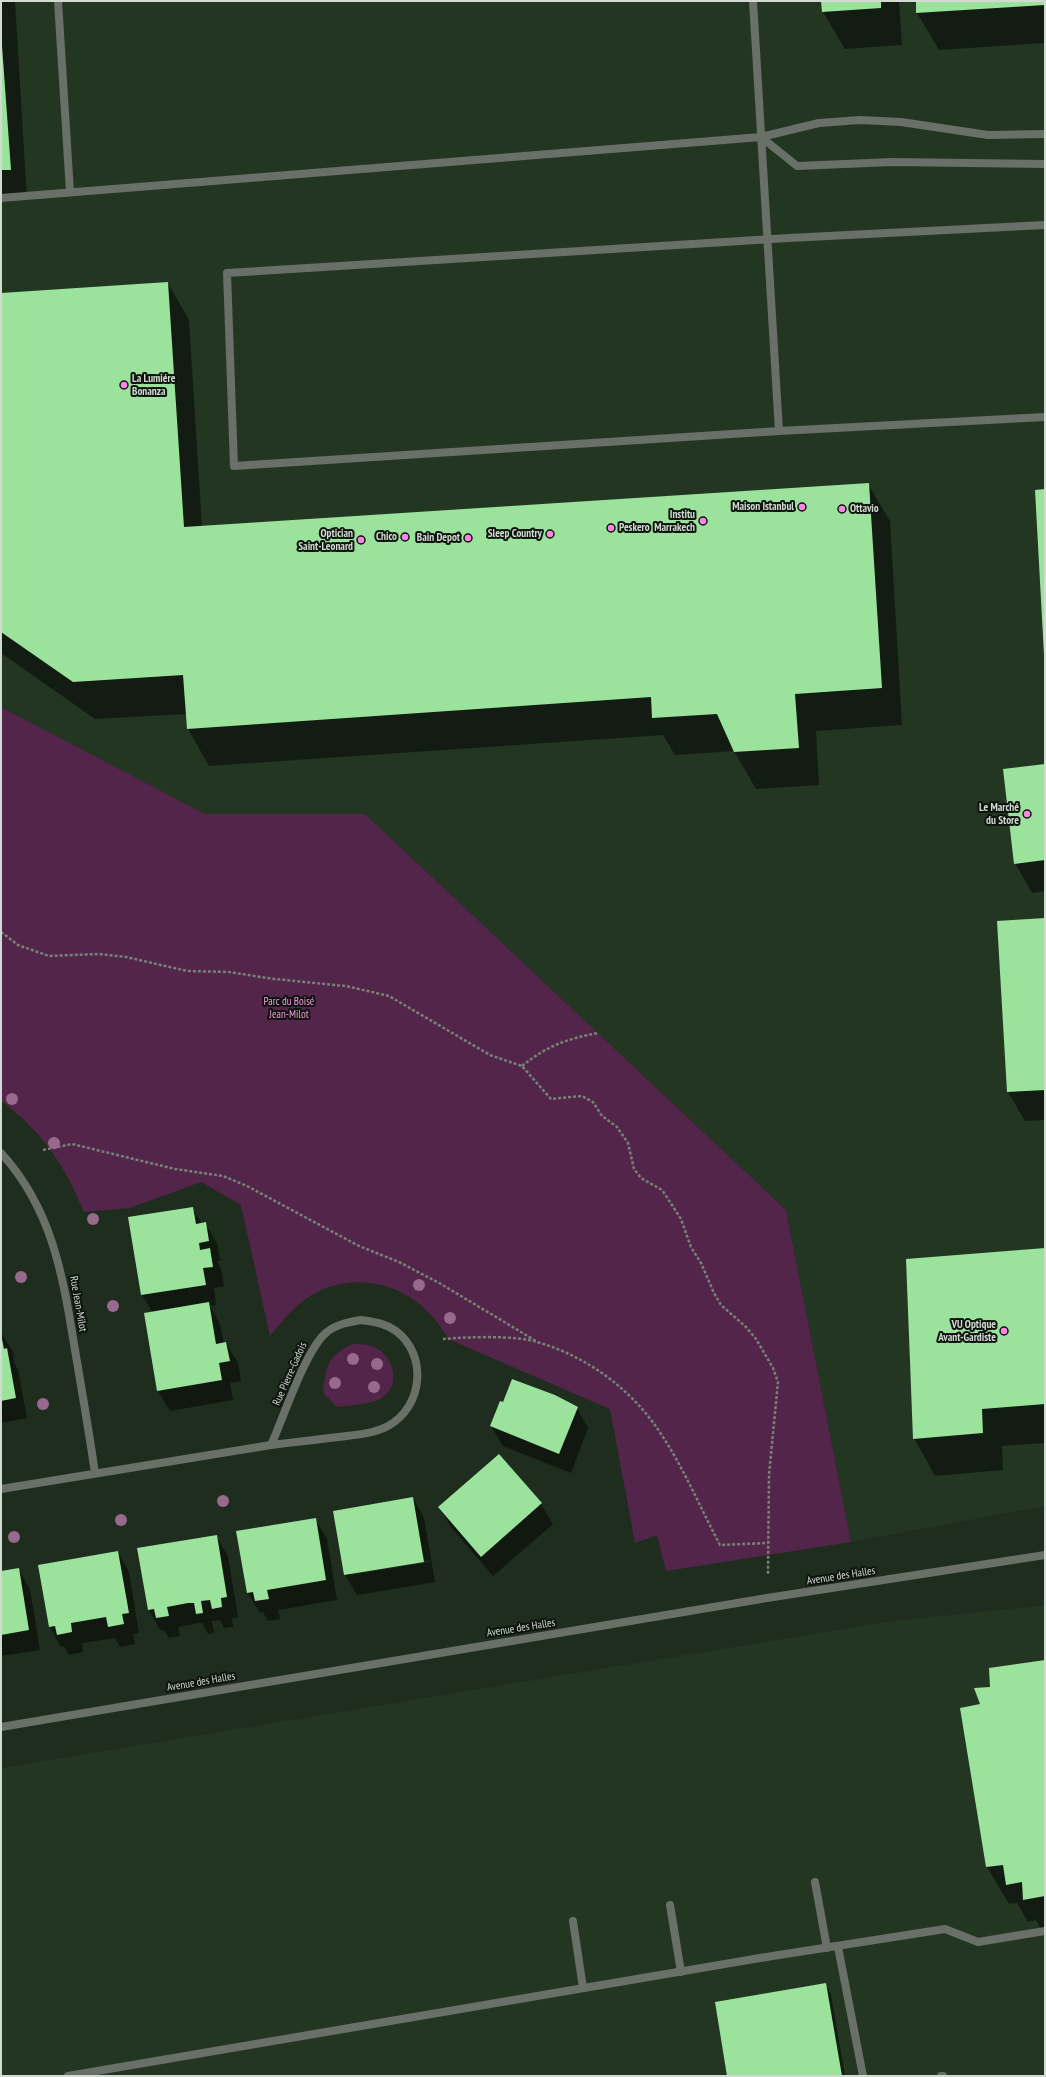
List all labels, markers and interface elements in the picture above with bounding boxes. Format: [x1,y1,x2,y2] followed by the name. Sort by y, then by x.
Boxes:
[132,372,175,398] place label: La Lumiére Bonanza
[119,380,129,390] marker: La Lumiére Bonanza
[732,500,794,514] place label: Maison Istanbul
[797,502,807,512] marker: Maison Istanbul
[850,502,879,516] place label: Ottavio
[837,504,847,514] marker: Ottavio
[654,508,695,534] place label: Institu Marrakech
[698,516,708,526] marker: Institu Marrakech
[619,521,650,535] place label: Peskero
[606,523,616,533] marker: Peskero
[298,527,353,553] place label: Optician Saint-Leonard
[488,527,542,541] place label: Sleep Country
[545,529,555,539] marker: Sleep Country
[376,530,397,544] place label: Chico
[417,531,460,545] place label: Bain Depot
[400,532,410,542] marker: Chico
[463,533,473,543] marker: Bain Depot
[356,535,366,545] marker: Optician Saint-Leonard
[979,801,1019,827] place label: Le Marché du Store
[1022,809,1032,819] marker: Le Marché du Store
[264,995,314,1021] park label: Parc du Boisé Jean-Milot
[67,1275,89,1333] street label: Rue Jean-Milot
[938,1318,996,1344] place label: VU Optique Avant-Gardiste
[999,1326,1009,1336] marker: VU Optique Avant-Gardiste
[270,1340,310,1408] street label: Rue Pierre-Gadois
[806,1564,876,1588] street label: Avenue des Halles
[486,1616,556,1640] street label: Avenue des Halles
[166,1669,236,1695] street label: Avenue des Halles

